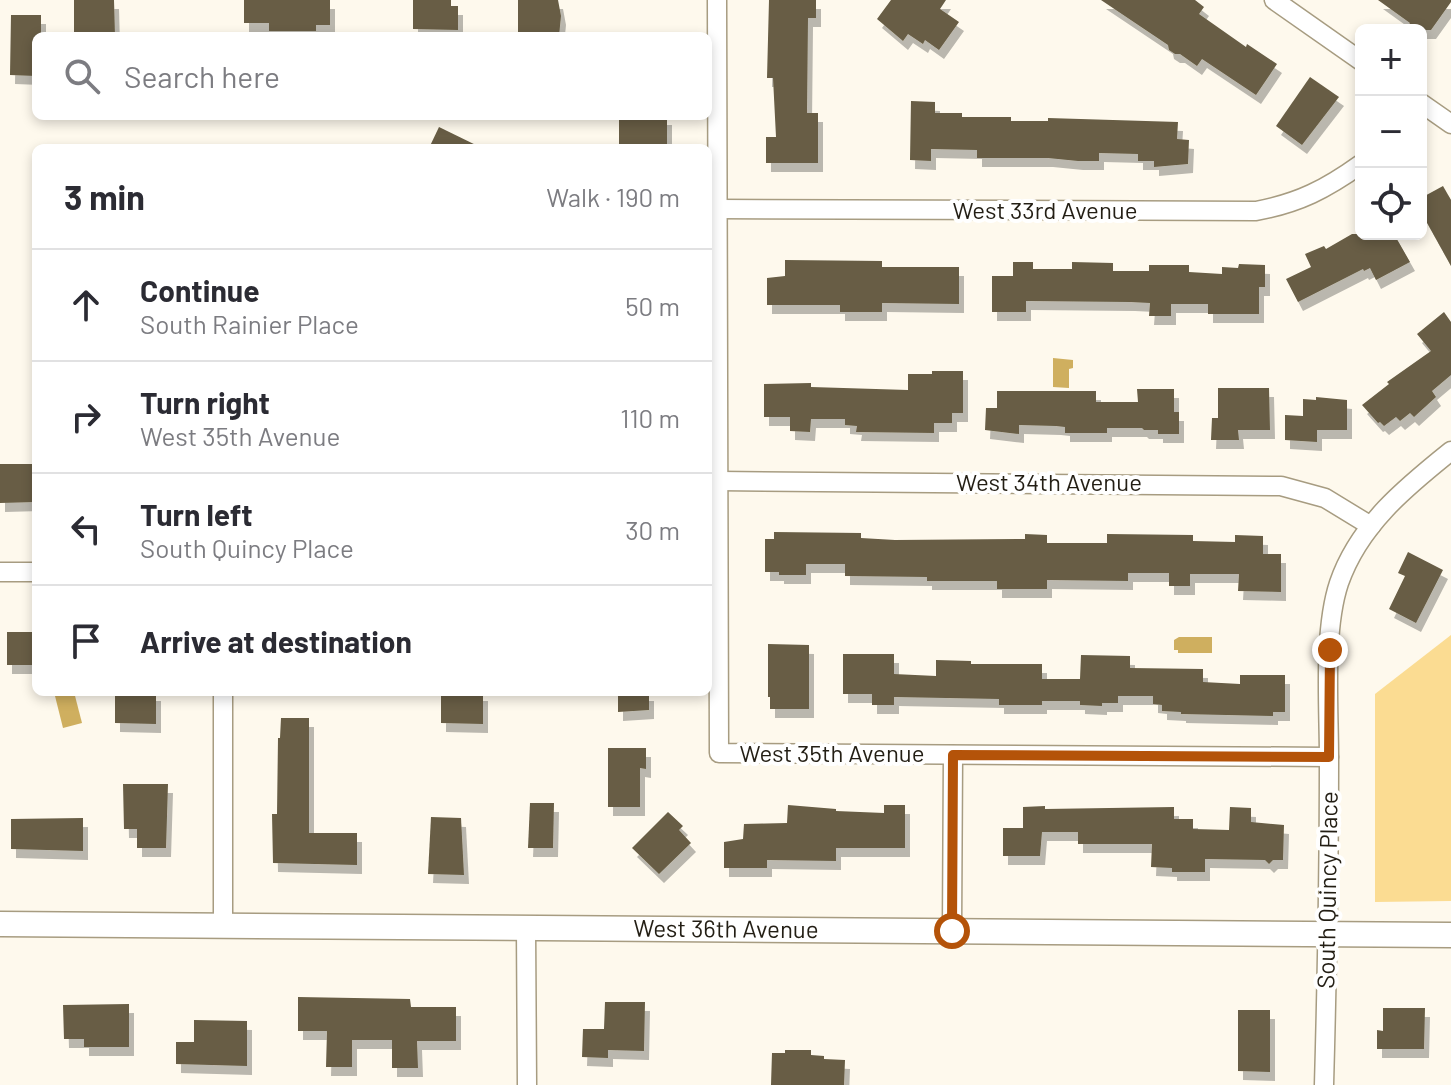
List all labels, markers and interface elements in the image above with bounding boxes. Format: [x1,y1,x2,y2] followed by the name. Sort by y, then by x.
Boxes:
[1355,24,1427,240] map controls
[1355,24,1427,96] button: +
[32,32,712,120] search box
[60,54,104,98] icon: search
[124,58,280,94] text: Search here
[1355,96,1427,168] button: −
[1355,168,1427,240] button: locate
[64,176,145,217] text: 3 min
[546,181,680,212] text: Walk · 190 m
[952,195,1138,224] street label: West 33rd Avenue
[140,272,260,308] text: Continue
[64,283,108,327] icon: ahead
[625,290,680,321] text: 50 m
[140,308,359,339] text: South Rainier Place
[140,384,270,420] text: Turn right
[64,395,108,439] icon: right
[620,402,680,433] text: 110 m
[140,420,340,451] text: West 35th Avenue
[956,467,1142,496] street label: West 34th Avenue
[140,496,253,532] text: Turn left
[64,507,108,551] icon: left
[625,514,680,545] text: 30 m
[140,532,354,563] text: South Quincy Place
[64,619,108,663] icon: arrive
[140,623,412,659] text: Arrive at destination
[1312,632,1348,668] route end
[740,738,924,767] street label: West 35th Avenue
[1310,791,1343,989] street label: South Quincy Place
[633,913,819,943] street label: West 36th Avenue
[934,913,970,949] route start

